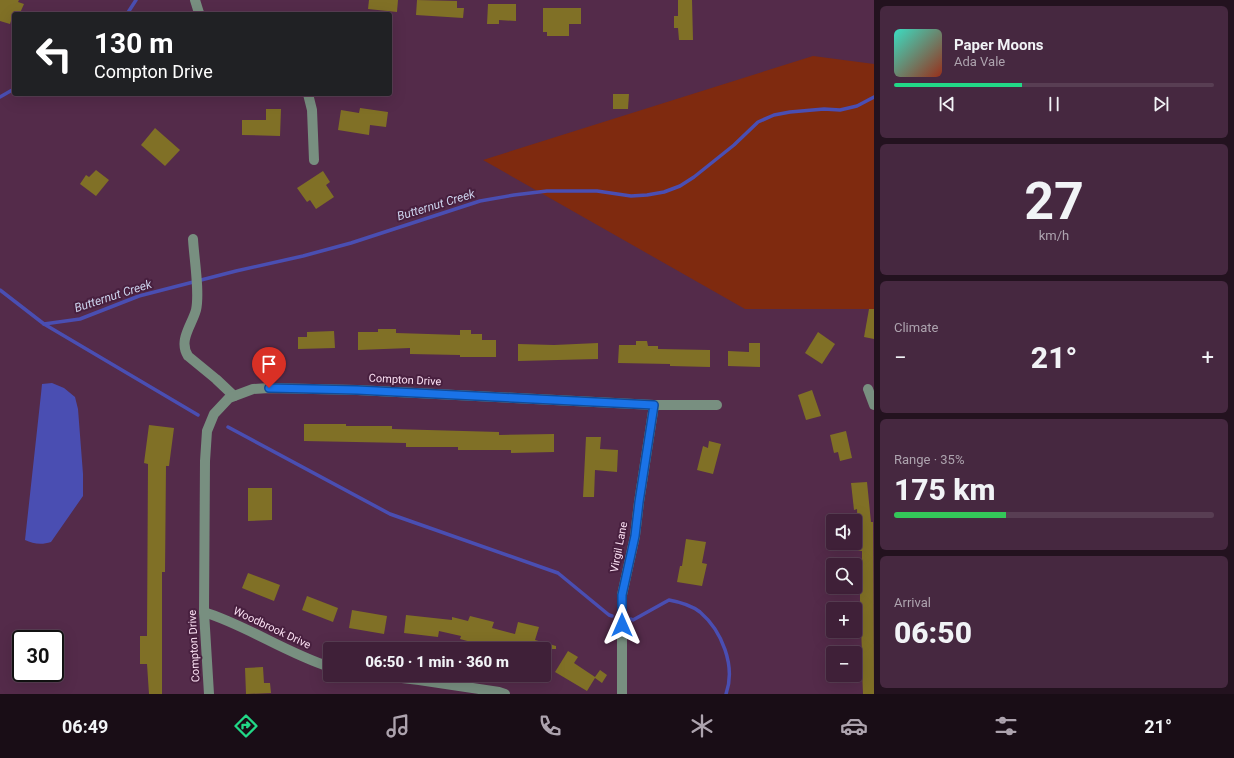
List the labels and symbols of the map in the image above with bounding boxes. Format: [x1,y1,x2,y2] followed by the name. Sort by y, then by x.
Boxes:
[395,186,478,223] water label: Butternut Creek
[72,277,155,315] water label: Butternut Creek
[252,347,286,388] pin
[368,372,442,388] street label: Compton Drive
[608,520,630,573] street label: Virgil Lane
[231,604,313,652] street label: Woodbrook Drive
[601,604,643,646] position arrow
[186,609,202,683] street label: Compton Drive
[12,630,64,682] speed limit sign: 30

